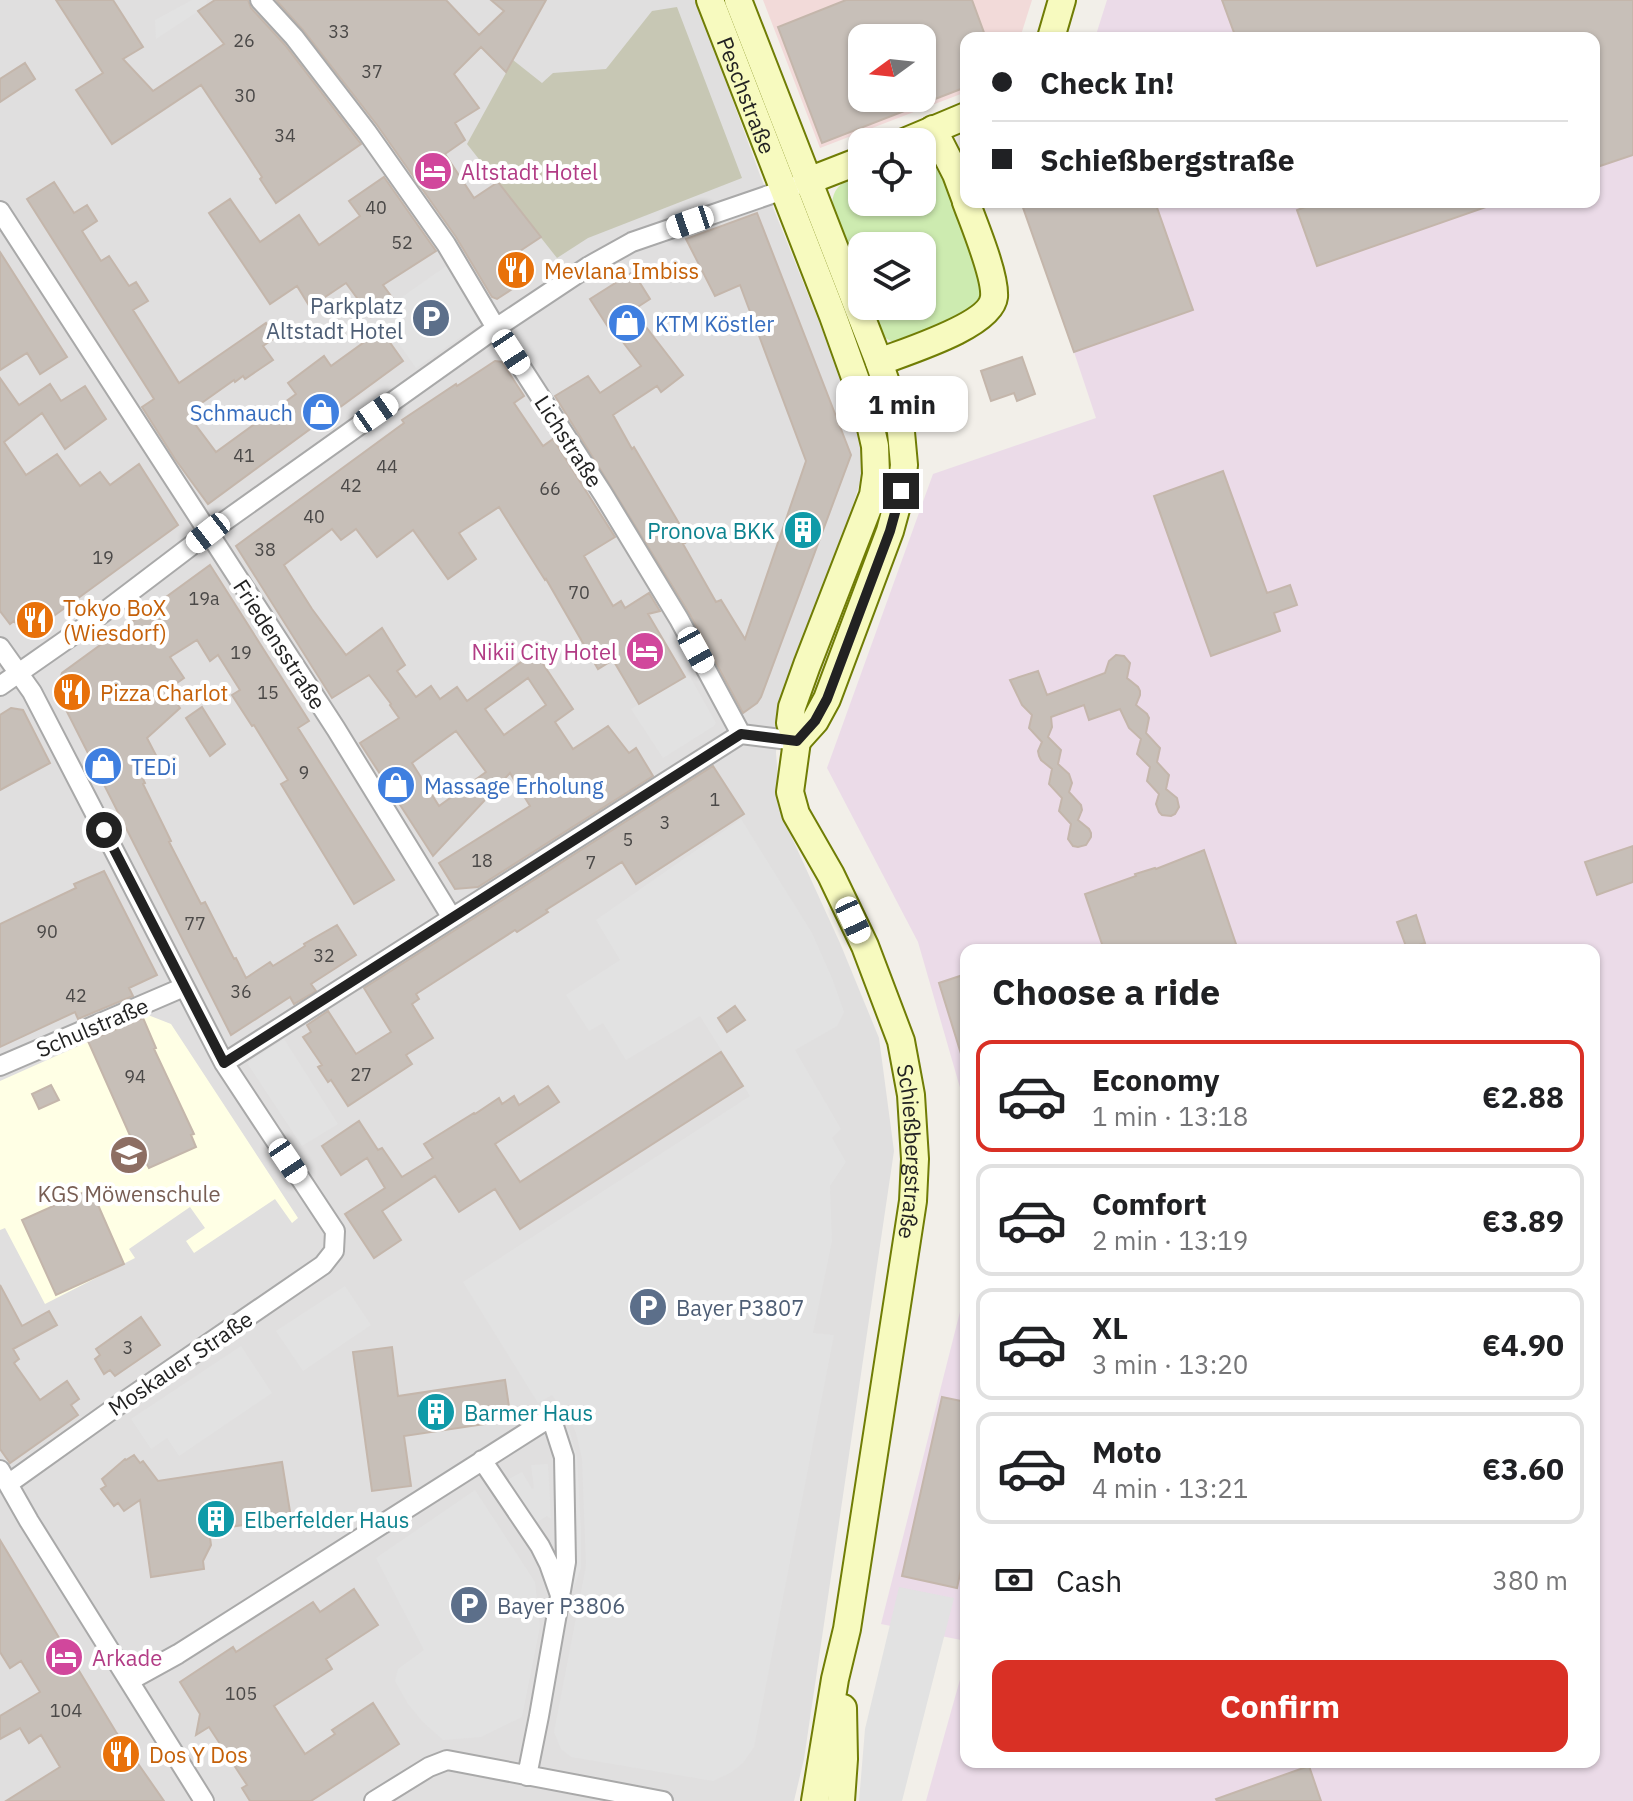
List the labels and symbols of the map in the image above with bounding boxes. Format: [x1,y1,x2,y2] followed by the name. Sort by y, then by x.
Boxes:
[328,20,350,43] house number: 33
[848,24,936,112] north arrow
[233,29,255,52] house number: 26
[711,32,783,158] street label: Peschstraße
[361,60,383,83] house number: 37
[234,84,256,107] house number: 30
[274,124,296,147] house number: 34
[412,150,454,192] hotel icon: Altstadt Hotel
[461,157,598,186] place label: Altstadt Hotel
[365,196,387,219] house number: 40
[663,203,717,241] car
[391,231,413,254] house number: 52
[495,249,537,291] restaurant icon: Mevlana Imbiss
[544,256,699,285] place label: Mevlana Imbiss
[266,291,403,345] place label: Parkplatz Altstadt Hotel
[410,297,452,339] parking icon: Parkplatz Altstadt Hotel
[606,302,648,344] shop icon: KTM Köstler
[655,309,774,338] place label: KTM Köstler
[488,325,534,379] car
[835,375,967,431] callout: 1 min
[349,389,403,437] car
[528,389,610,493] street label: Lichstraße
[300,391,342,433] shop icon: Schmauch
[190,398,293,427] place label: Schmauch
[233,444,255,467] house number: 41
[376,455,398,478] house number: 44
[883,473,919,509] route end
[340,474,362,497] house number: 42
[539,477,561,500] house number: 66
[303,505,325,528] house number: 40
[182,509,234,557] car
[782,509,824,551] building icon: Pronova BKK
[647,516,775,545] place label: Pronova BKK
[254,538,276,561] house number: 38
[92,546,114,569] house number: 19
[227,573,333,715] street label: Friedensstraße
[568,581,590,604] house number: 70
[188,587,220,610] house number: 19a
[63,593,167,647] place label: Tokyo BoX (Wiesdorf)
[14,599,56,641] restaurant icon: Tokyo BoX (Wiesdorf)
[674,623,718,677] car
[624,630,666,672] hotel icon: Nikii City Hotel
[472,637,617,666] place label: Nikii City Hotel
[230,641,252,664] house number: 19
[51,671,93,713] restaurant icon: Pizza Charlot
[100,678,228,707] place label: Pizza Charlot
[257,681,279,704] house number: 15
[82,745,124,787] shop icon: TEDi
[131,752,177,781] place label: TEDi
[299,761,309,784] house number: 9
[375,764,417,806] shop icon: Massage Erholung
[424,771,604,800] place label: Massage Erholung
[710,788,720,811] house number: 1
[660,811,670,834] house number: 3
[86,812,122,848] route start
[623,828,633,851] house number: 5
[471,849,493,872] house number: 18
[586,851,596,874] house number: 7
[832,893,874,947] car
[184,912,206,935] house number: 77
[36,920,58,943] house number: 90
[313,944,335,967] house number: 32
[230,980,252,1003] house number: 36
[65,984,87,1007] house number: 42
[32,990,152,1064] street label: Schulstraße
[891,1061,930,1241] street label: Schießbergstraße
[350,1063,372,1086] house number: 27
[124,1065,146,1088] house number: 94
[108,1134,150,1176] school or university icon: KGS Möwenschule
[265,1134,311,1188] car
[38,1179,220,1208] place label: KGS Möwenschule
[627,1286,669,1328] parking icon: Bayer P3807
[676,1293,804,1322] place label: Bayer P3807
[102,1304,258,1422] street label: Moskauer Straße
[123,1336,133,1359] house number: 3
[415,1391,457,1433] building icon: Barmer Haus
[464,1398,593,1427] place label: Barmer Haus
[195,1498,237,1540] building icon: Elberfelder Haus
[244,1505,410,1534] place label: Elberfelder Haus
[448,1584,490,1626] parking icon: Bayer P3806
[497,1591,625,1620] place label: Bayer P3806
[43,1636,85,1678] hotel icon: Arkade
[92,1643,162,1672] place label: Arkade
[225,1682,257,1705] house number: 105
[50,1699,82,1722] house number: 104
[100,1733,142,1775] restaurant icon: Dos Y Dos
[149,1740,248,1769] place label: Dos Y Dos

